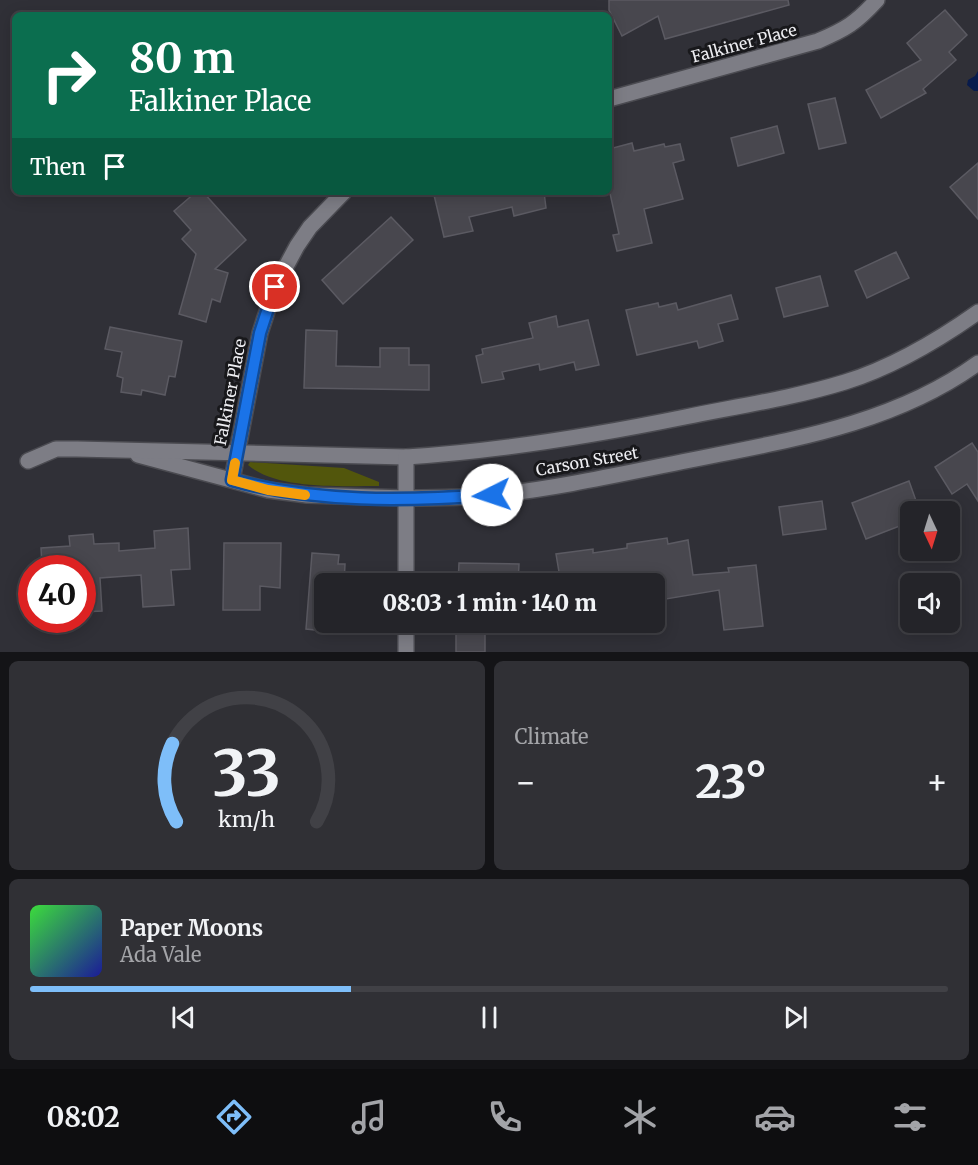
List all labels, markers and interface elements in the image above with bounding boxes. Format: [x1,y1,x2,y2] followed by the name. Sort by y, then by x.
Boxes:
[689,19,799,67] street label: Falkiner Place
[129,32,235,84] text: 80 m
[30,36,108,114] icon: right
[129,84,311,118] text: Falkiner Place
[98,150,131,183] icon: arrive
[30,153,86,181] text: Then
[249,261,300,312] pin
[258,270,291,303] icon: arrive
[210,337,250,447] street label: Falkiner Place
[534,442,640,480] street label: Carson Street
[460,463,524,527] position arrow
[900,501,960,561] north arrow
[900,501,960,633] map controls
[18,555,96,633] speed limit sign: 40
[900,573,960,633] button: sound
[382,589,597,617] text: 08:03 · 1 min · 140 m
[515,724,589,749] text: Climate
[212,735,281,813] text: 33
[695,754,767,810] text: 23°
[515,762,537,803] text: −
[926,762,948,803] text: +
[218,807,275,834] text: km/h
[120,914,263,942] text: Paper Moons
[120,942,201,967] text: Ada Vale
[167,1001,200,1034] icon: previous
[473,1001,506,1034] icon: pause
[779,1001,812,1034] icon: next
[213,1096,255,1138] icon: directions
[348,1096,390,1138] icon: music
[484,1096,526,1138] icon: phone
[619,1096,661,1138] icon: climate
[754,1096,796,1138] icon: car
[889,1096,931,1138] icon: filters
[47,1100,120,1134] text: 08:02

